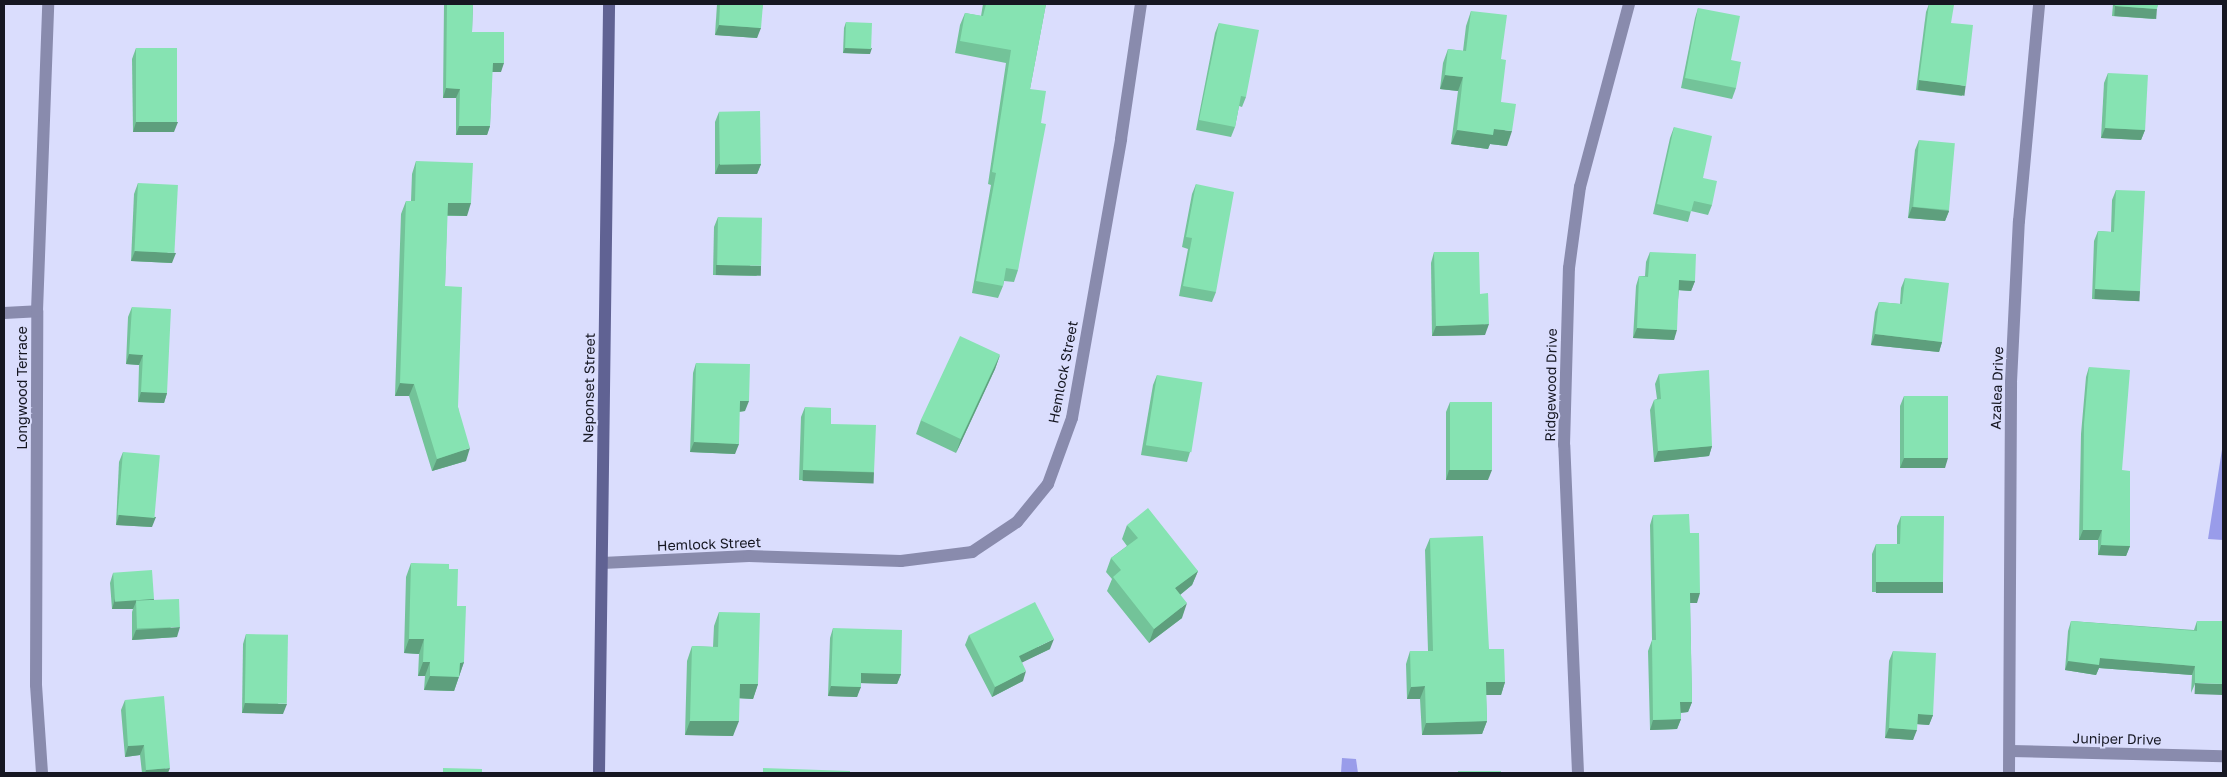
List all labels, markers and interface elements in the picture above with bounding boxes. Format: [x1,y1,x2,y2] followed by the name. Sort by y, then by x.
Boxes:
[1045,319,1081,425] street label: Hemlock Street
[14,326,30,450] street label: Longwood Terrace
[1542,328,1560,442] street label: Ridgewood Drive
[580,333,598,443] street label: Neponset Street
[1987,346,2007,430] street label: Azalea Drive
[657,534,761,554] street label: Hemlock Street
[2072,730,2162,748] street label: Juniper Drive

